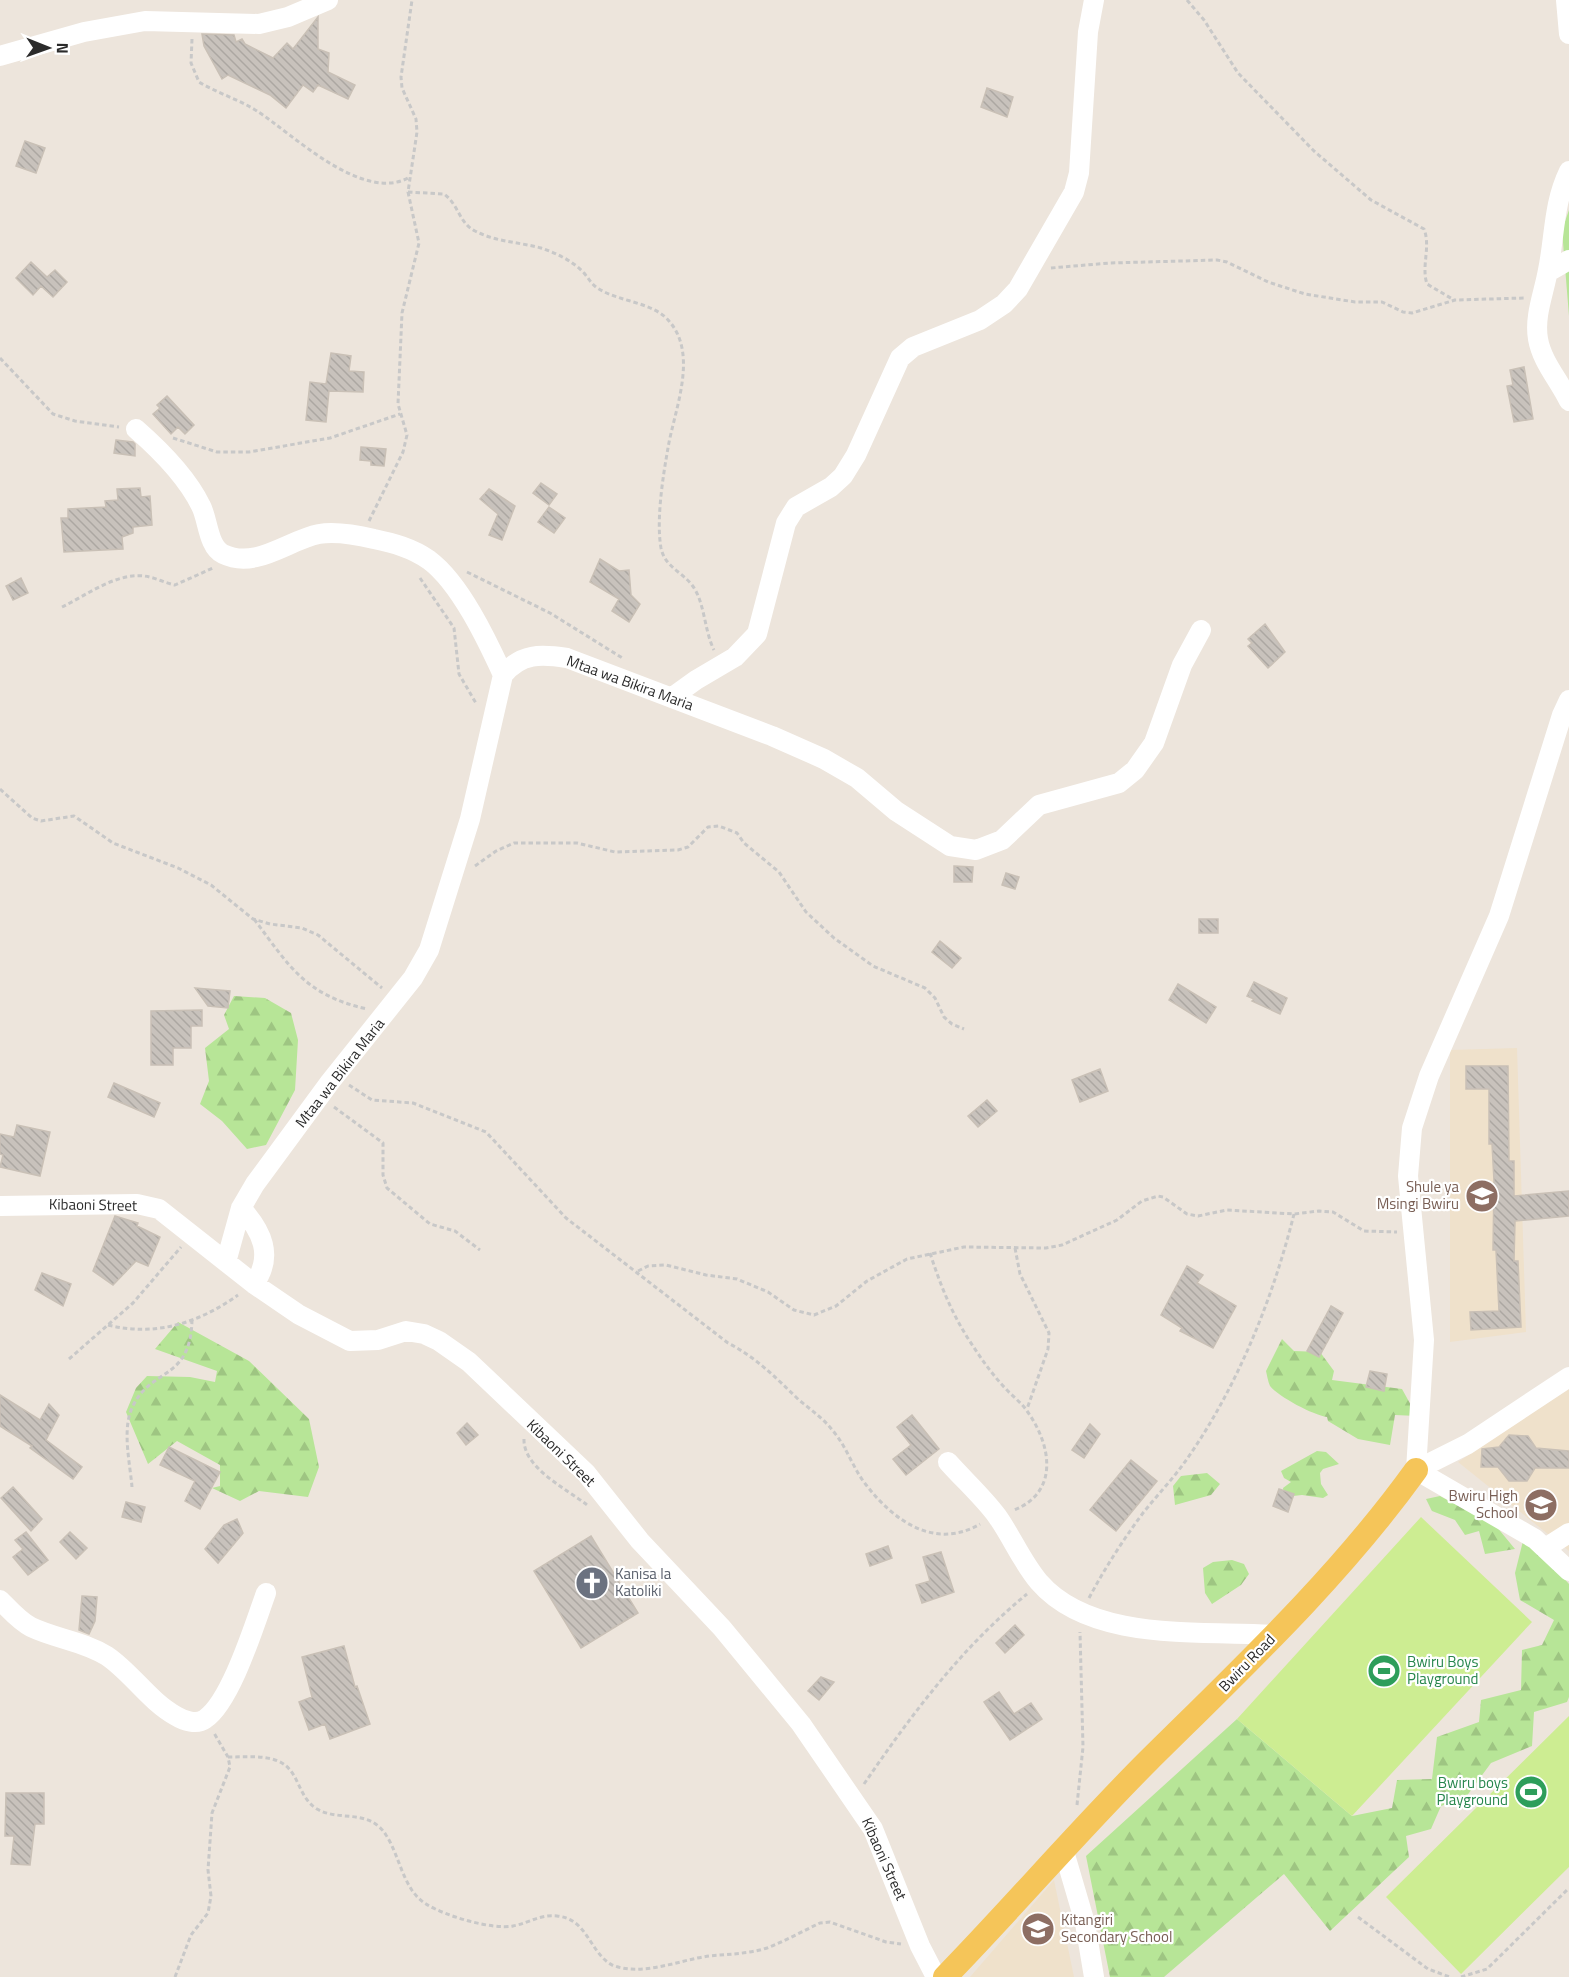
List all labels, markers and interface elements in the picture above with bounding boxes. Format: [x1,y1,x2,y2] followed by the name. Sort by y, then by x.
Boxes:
[18,18,78,78] north arrow
[51,43,75,54] text: N
[564,649,697,716] street label: Mtaa wa Bikira Maria
[289,1013,390,1132] street label: Mtaa wa Bikira Maria
[1377,1175,1459,1215] place label: Shule ya Msingi Bwiru
[1464,1178,1500,1214] school or university icon: Shule ya Msingi Bwiru
[49,1192,138,1217] street label: Kibaoni Street
[522,1414,602,1492] street label: Kibaoni Street
[1448,1484,1518,1524] place label: Bwiru High School
[1523,1487,1559,1523] school or university icon: Bwiru High School
[615,1562,672,1602] place label: Kanisa la Katoliki
[574,1565,610,1601] church icon: Kanisa la Katoliki
[1213,1628,1280,1697] street label: Bwiru Road
[1407,1650,1479,1690] place label: Bwiru Boys Playground
[1366,1653,1402,1689] sports icon: Bwiru Boys Playground
[1436,1771,1508,1811] place label: Bwiru boys Playground
[1513,1774,1549,1810] sports icon: Bwiru boys Playground
[856,1814,913,1905] street label: Kibaoni Street
[1061,1908,1172,1948] place label: Kitangiri Secondary School
[1020,1911,1056,1947] school or university icon: Kitangiri Secondary School

